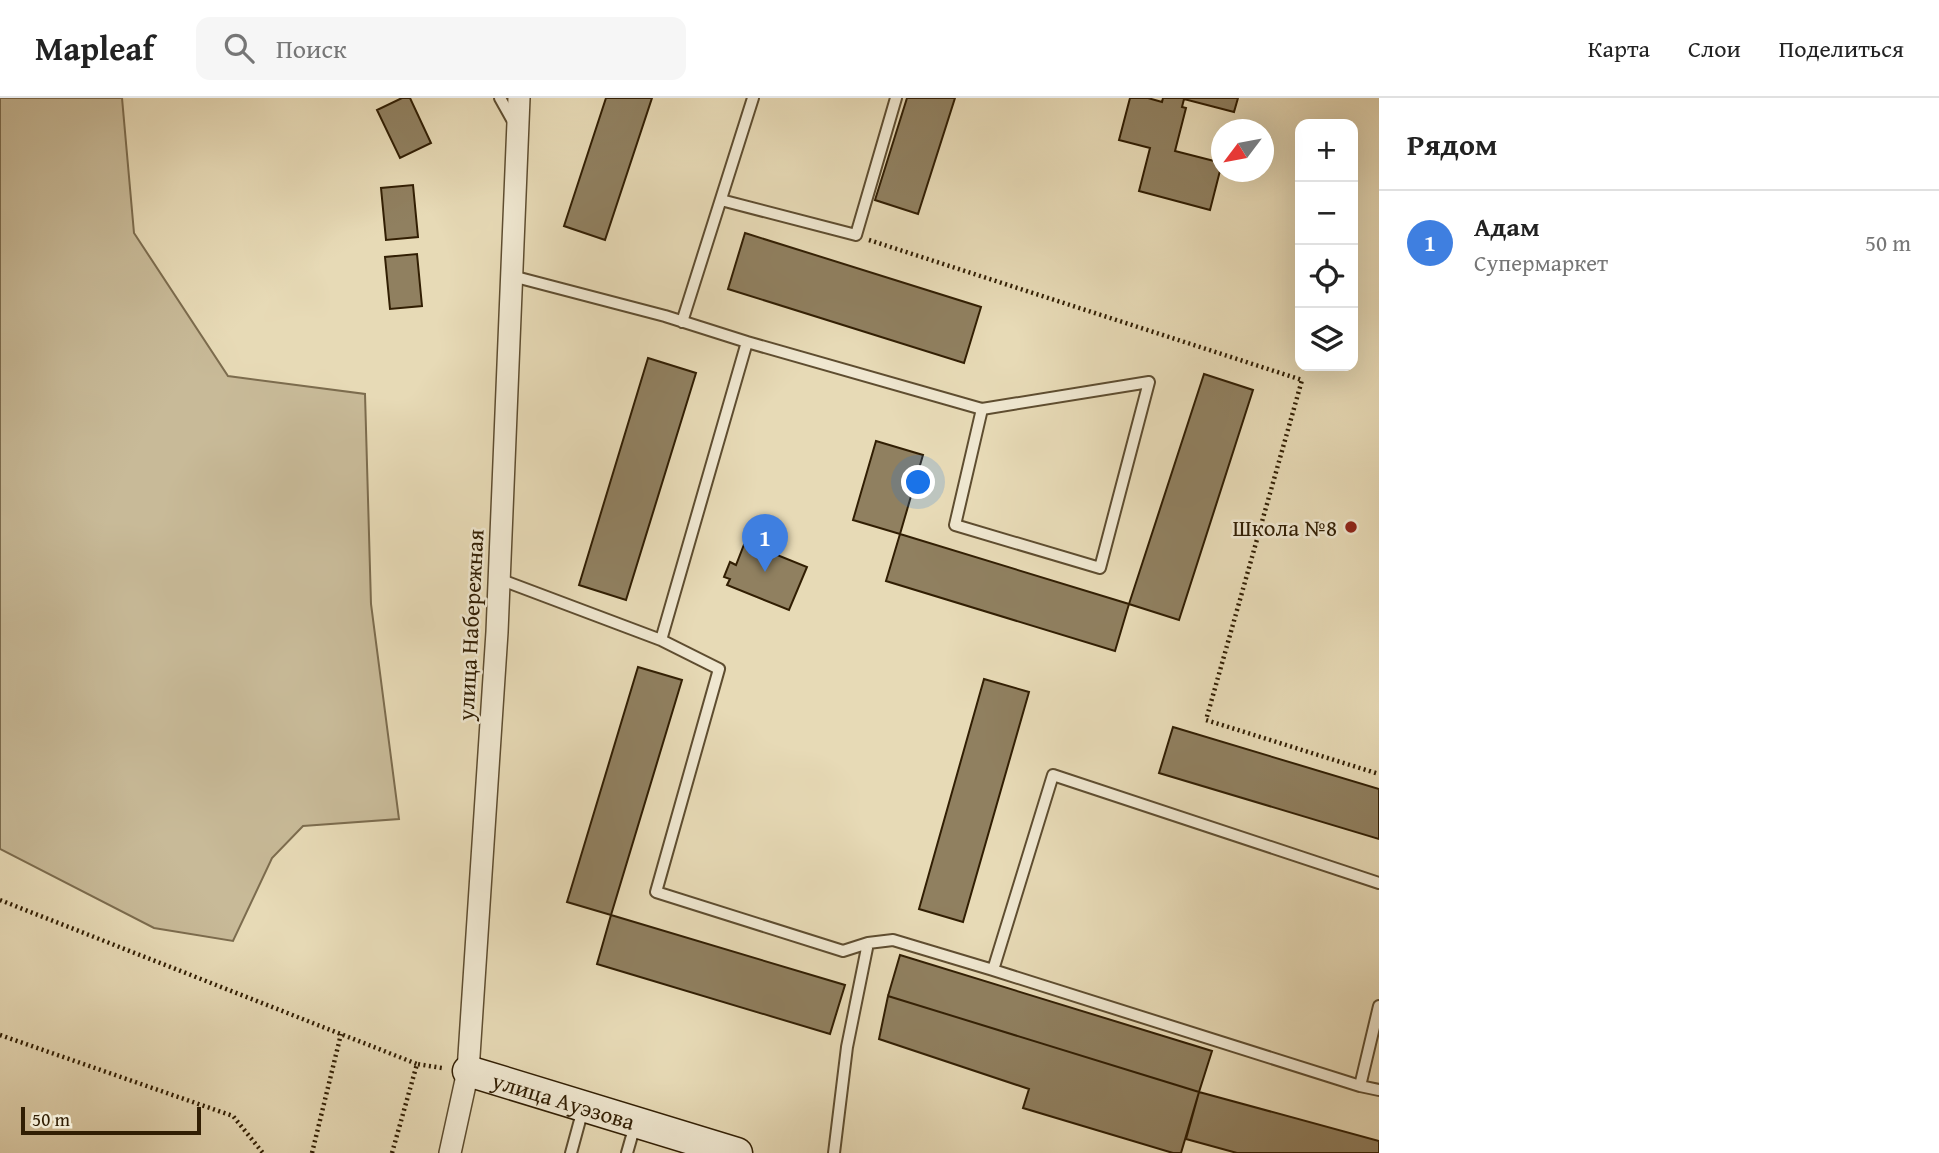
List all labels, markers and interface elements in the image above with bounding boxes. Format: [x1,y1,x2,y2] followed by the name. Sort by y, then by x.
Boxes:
[196,17,686,80] search box
[35,24,154,72] text: Mapleaf
[220,29,258,67] icon: search
[276,29,347,68] text: Поиск
[1588,31,1650,66] text: Карта
[1688,31,1741,66] text: Слои
[1779,31,1904,66] text: Поделиться
[1211,119,1274,182] north arrow
[1295,119,1358,371] map controls
[1295,119,1358,182] button: +
[1407,122,1498,166] text: Рядом
[1295,182,1358,245] button: −
[1474,207,1540,246] text: Адам
[1424,226,1436,259] text: 1
[1865,226,1911,259] text: 50 m
[1295,245,1358,308] button: locate
[1474,246,1608,279] text: Супермаркет
[1295,308,1358,371] button: layers
[901,465,935,499] your location
[1233,511,1337,544] place label: Школа №8
[742,514,788,572] pin: 1
[1343,519,1359,535] marker: Школа №8
[448,528,492,723] street label: улица Набережная
[487,1063,639,1137] street label: улица Ауэзова
[21,1104,201,1136] scale bar
[32,1105,70,1133] text: 50 m

